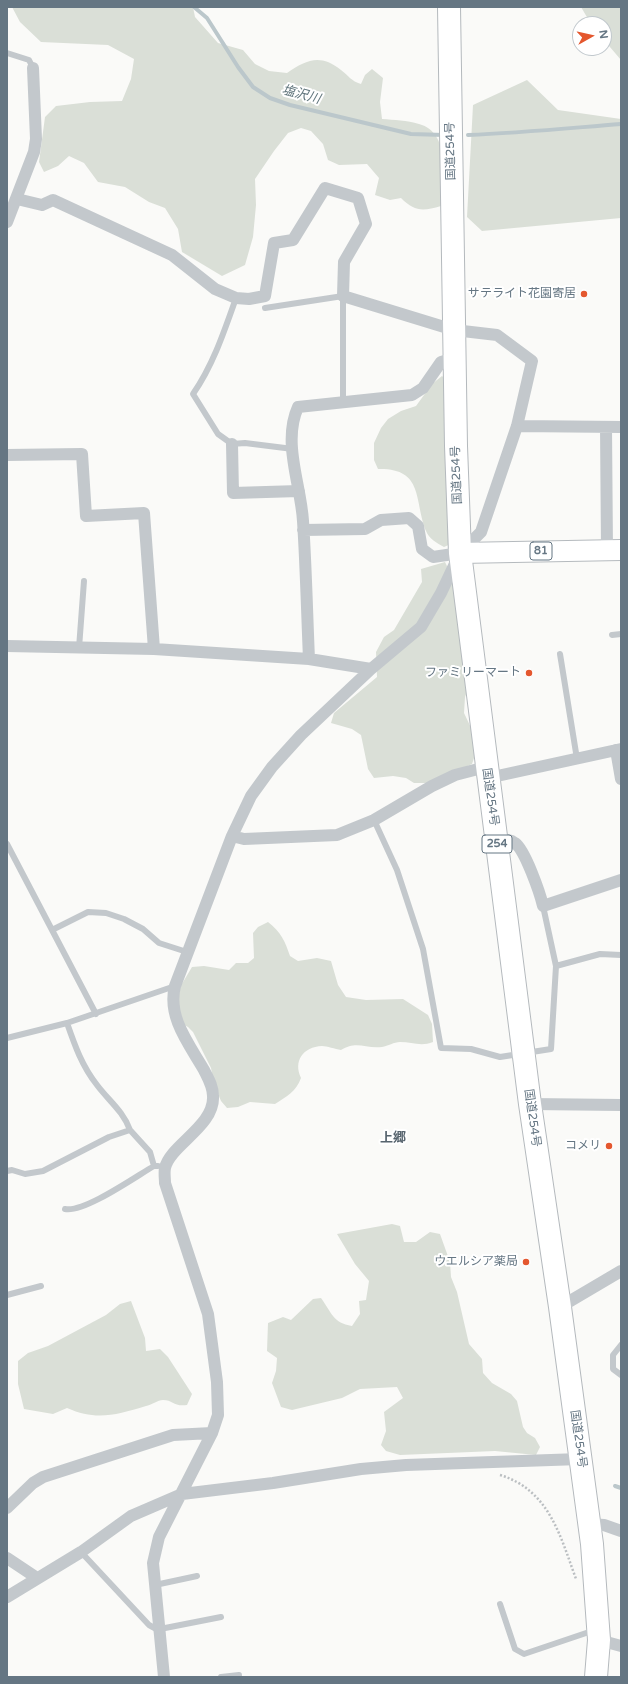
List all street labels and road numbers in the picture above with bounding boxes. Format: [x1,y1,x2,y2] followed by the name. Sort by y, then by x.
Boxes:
[443,122,459,180] street label: 国道254号
[449,445,465,505] street label: 国道254号
[530,542,552,560] road number: 81
[479,767,501,827] street label: 国道254号
[482,835,512,853] road number: 254
[521,1088,543,1148] street label: 国道254号
[567,1409,589,1469] street label: 国道254号

